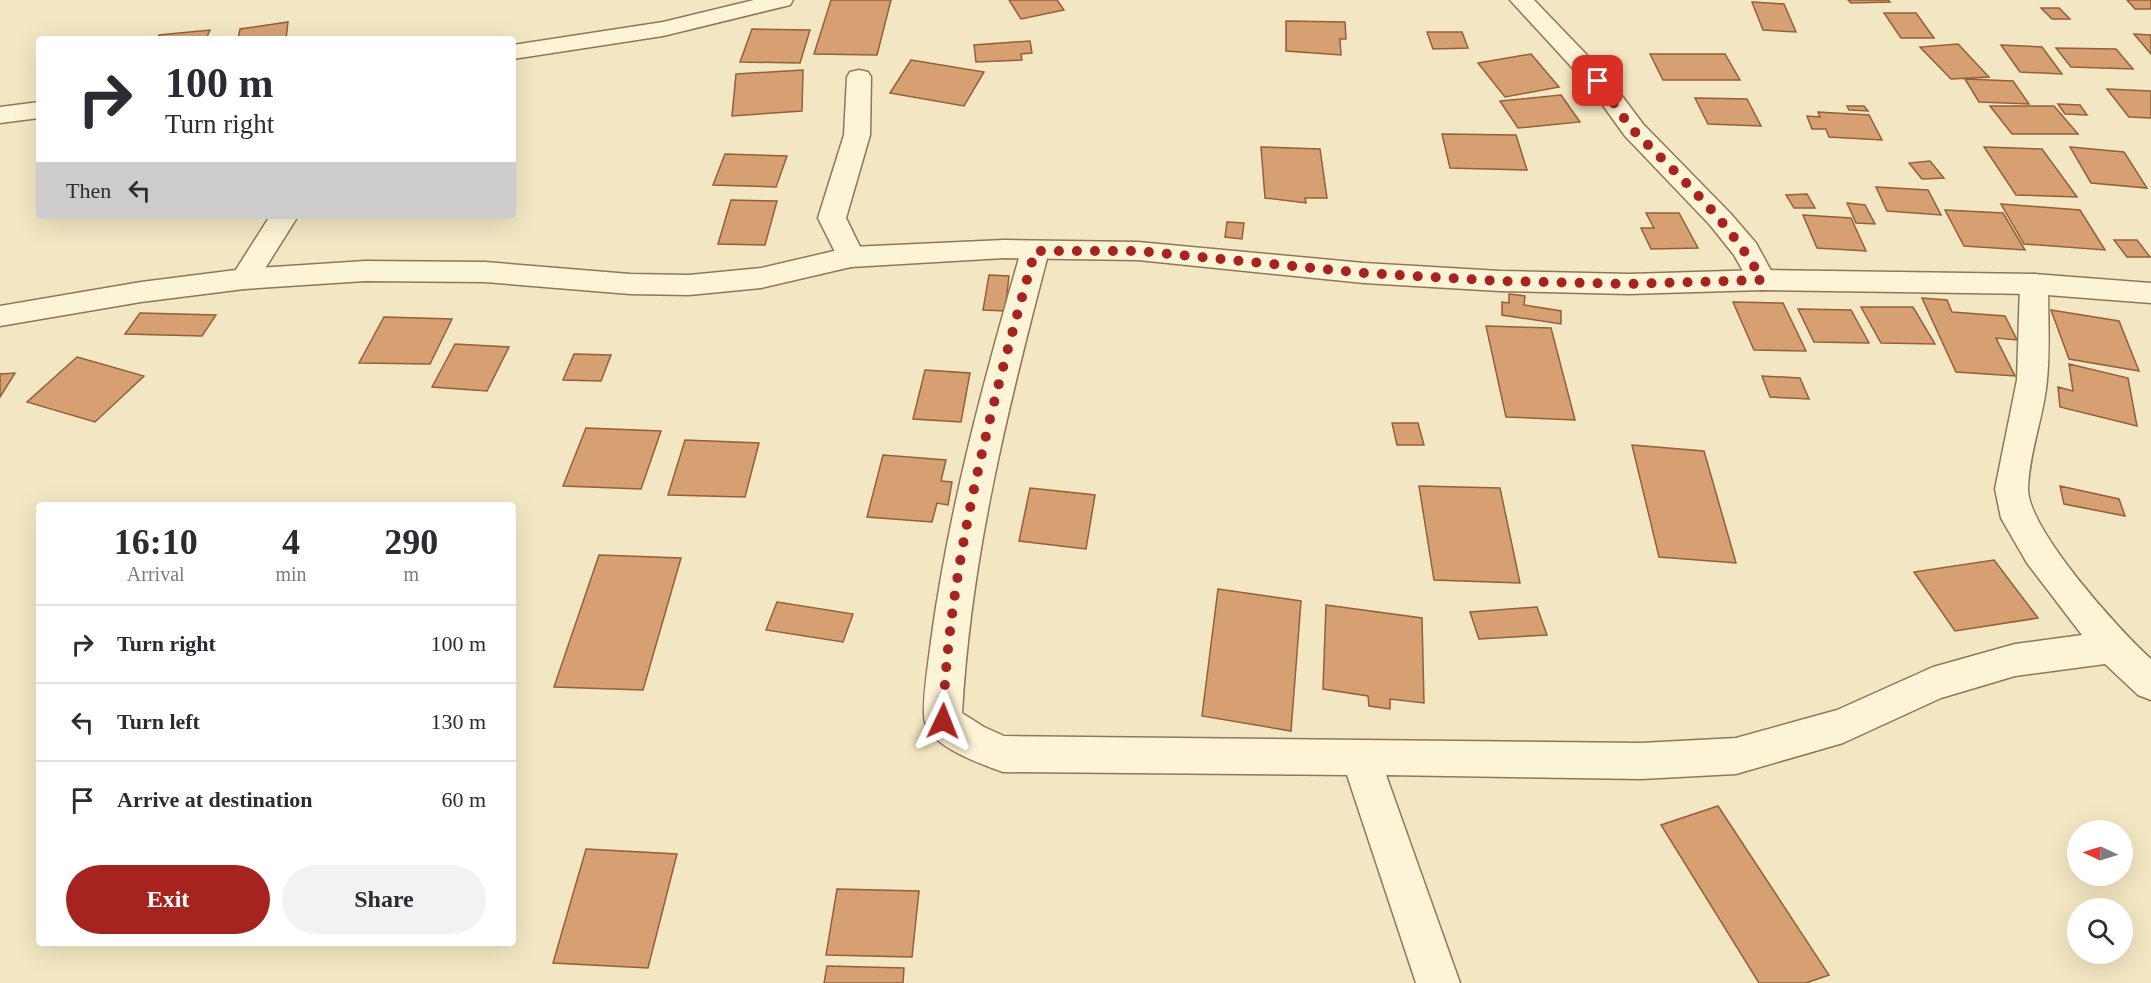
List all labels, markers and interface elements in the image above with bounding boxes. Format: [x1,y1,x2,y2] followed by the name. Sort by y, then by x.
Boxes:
[1572,55,1623,106] pin
[66,60,144,138] icon: right
[165,60,274,106] text: 100 m
[1581,64,1614,97] icon: arrive
[165,109,274,139] text: Turn right
[123,174,156,207] icon: left
[66,178,111,203] text: Then
[114,522,198,562] text: 16:10
[282,522,300,562] text: 4
[384,522,438,562] text: 290
[127,563,185,585] text: Arrival
[275,563,307,585] text: min
[404,563,419,585] text: m
[66,628,99,661] icon: right
[117,631,216,656] text: Turn right
[430,631,486,656] text: 100 m
[911,689,975,753] position arrow
[66,706,99,739] icon: left
[117,709,200,734] text: Turn left
[430,709,486,734] text: 130 m
[66,784,99,817] icon: arrive
[117,787,313,812] text: Arrive at destination
[441,787,486,812] text: 60 m
[2067,820,2133,886] north arrow
[2067,820,2133,964] map controls
[66,865,270,934] button: Exit
[282,865,486,934] button: Share
[2067,898,2133,964] button: search

